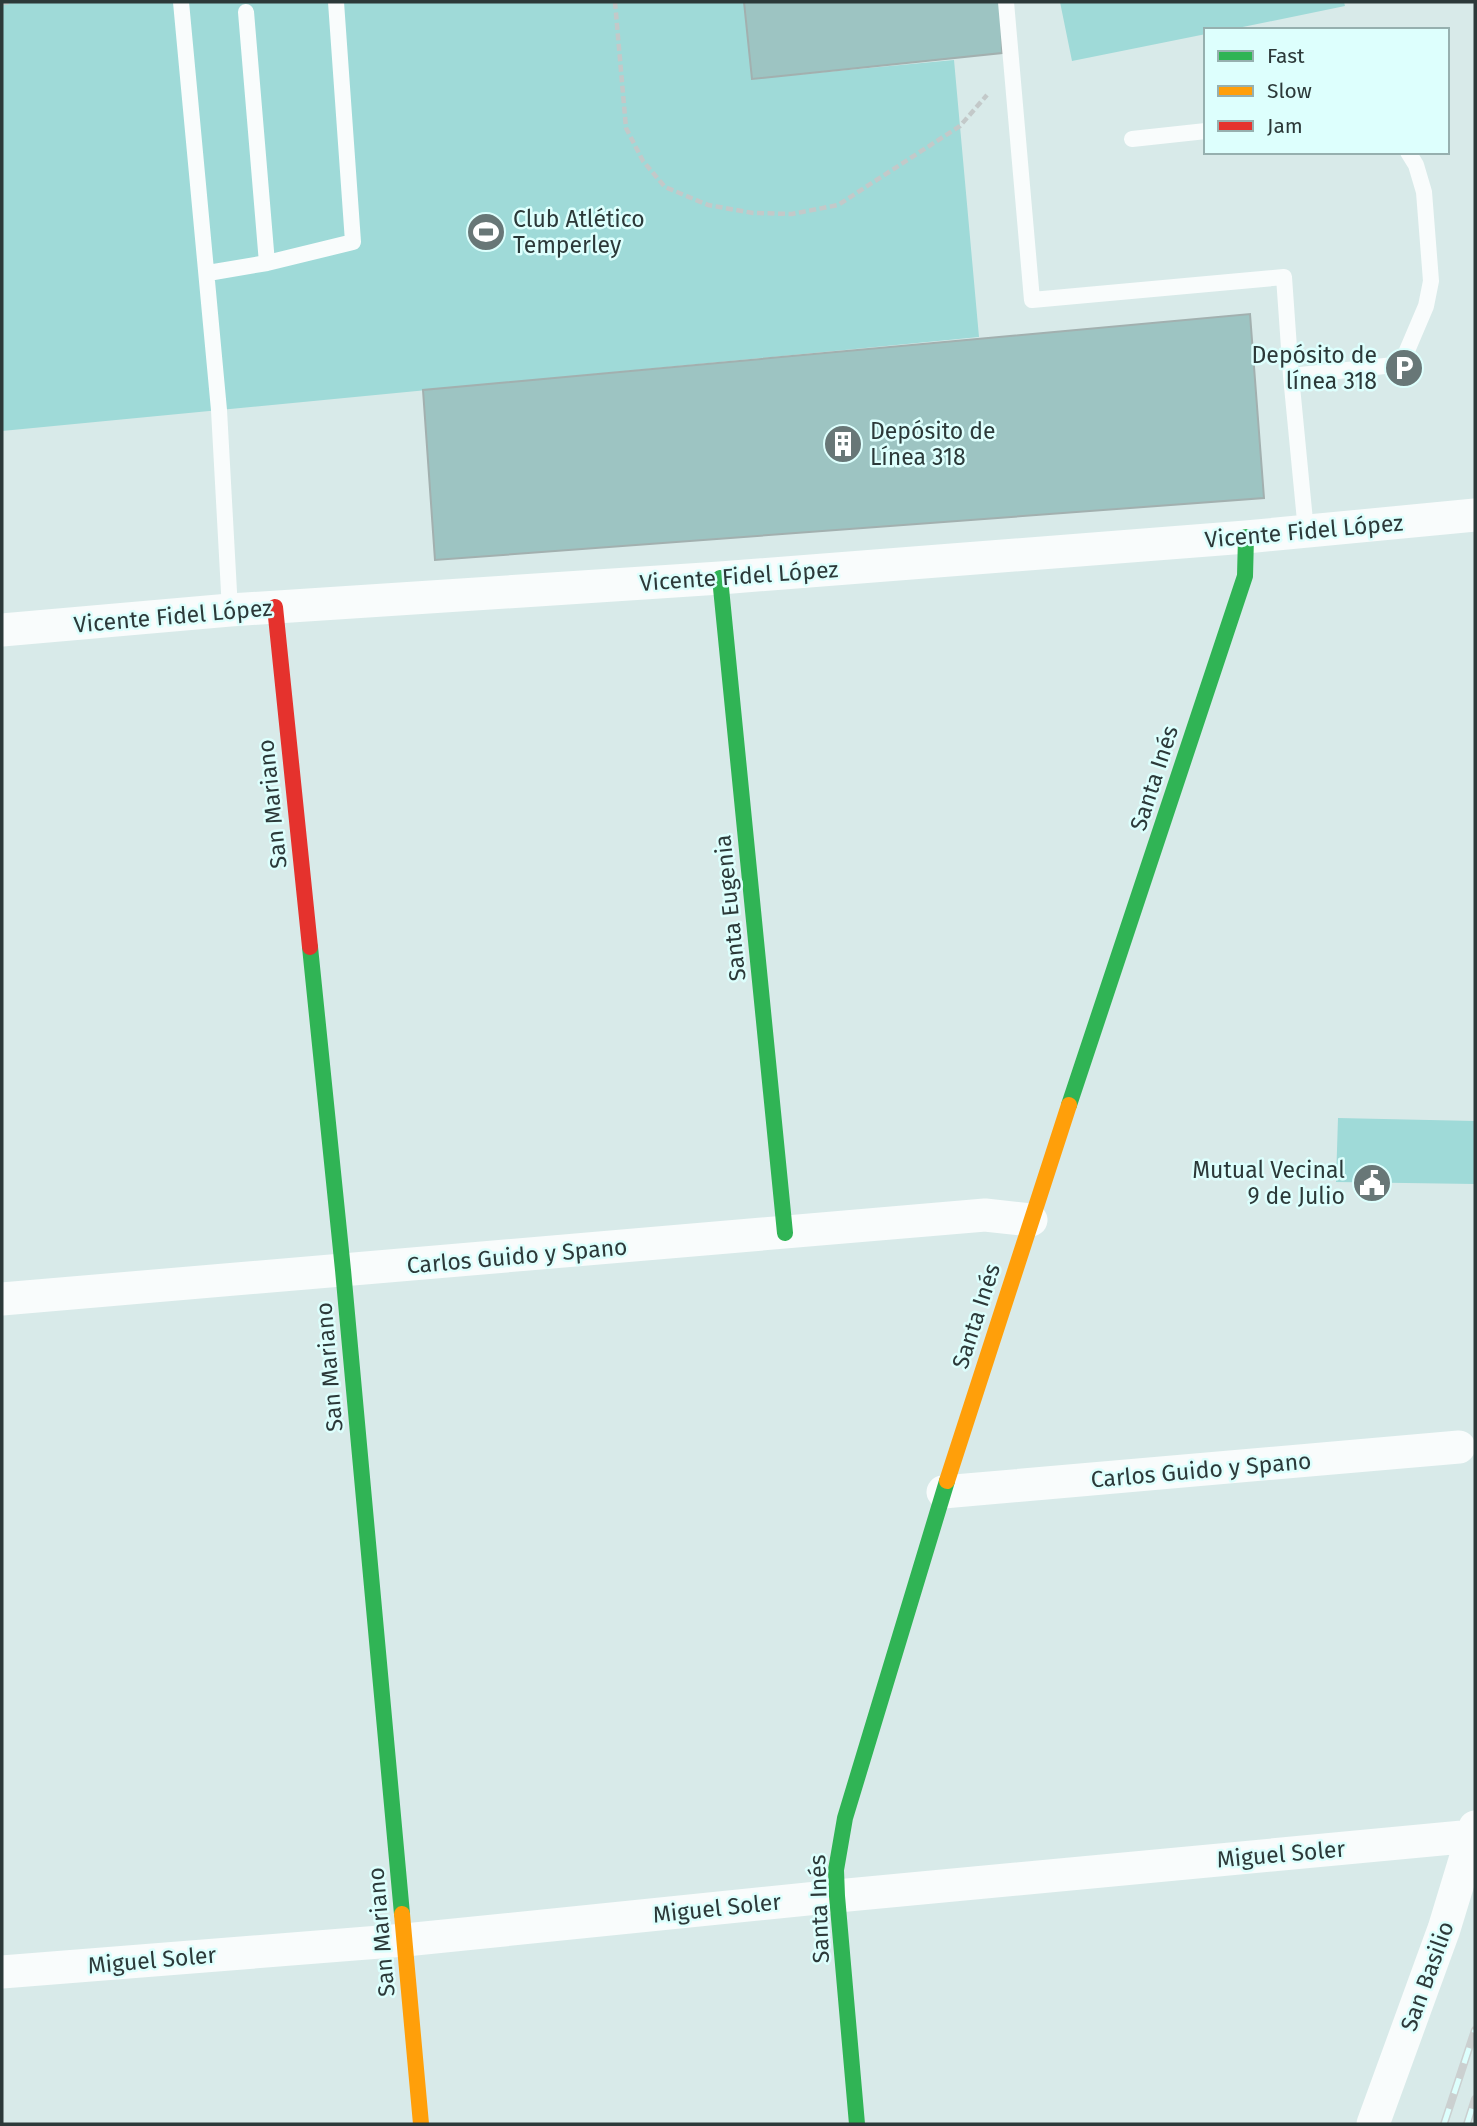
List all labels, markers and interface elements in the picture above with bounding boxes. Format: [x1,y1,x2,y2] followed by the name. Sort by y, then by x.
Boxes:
[1204,28,1449,154] legend
[1267,43,1305,69] text: Fast
[1267,78,1312,104] text: Slow
[1267,113,1303,139] text: Jam
[513,205,645,259] place label: Club Atlético Temperley
[465,211,507,253] sports icon: Club Atlético Temperley
[1252,341,1377,395] place label: Depósito de línea 318
[1383,347,1425,389] parking icon: Depósito de línea 318
[870,417,995,471] place label: Depósito de Línea 318
[822,423,864,465] building icon: Depósito de Línea 318
[1204,508,1404,554] street label: Vicente Fidel López
[639,555,839,597] street label: Vicente Fidel López
[73,593,273,639] street label: Vicente Fidel López
[1124,722,1184,834] street label: Santa Inés
[251,738,293,870] street label: San Mariano
[708,833,752,983] street label: Santa Eugenia
[1192,1156,1345,1210] place label: Mutual Vecinal 9 de Julio
[1351,1162,1393,1204] public building icon: Mutual Vecinal 9 de Julio
[405,1232,629,1280] street label: Carlos Guido y Spano
[946,1260,1006,1372] street label: Santa Inés
[309,1301,349,1433] street label: San Mariano
[1089,1446,1313,1494] street label: Carlos Guido y Spano
[1216,1834,1347,1874] street label: Miguel Soler
[803,1854,835,1964] street label: Santa Inés
[361,1866,401,1998] street label: San Mariano
[651,1887,783,1929] street label: Miguel Soler
[1394,1917,1460,2035] street label: San Basilio
[87,1940,218,1980] street label: Miguel Soler

